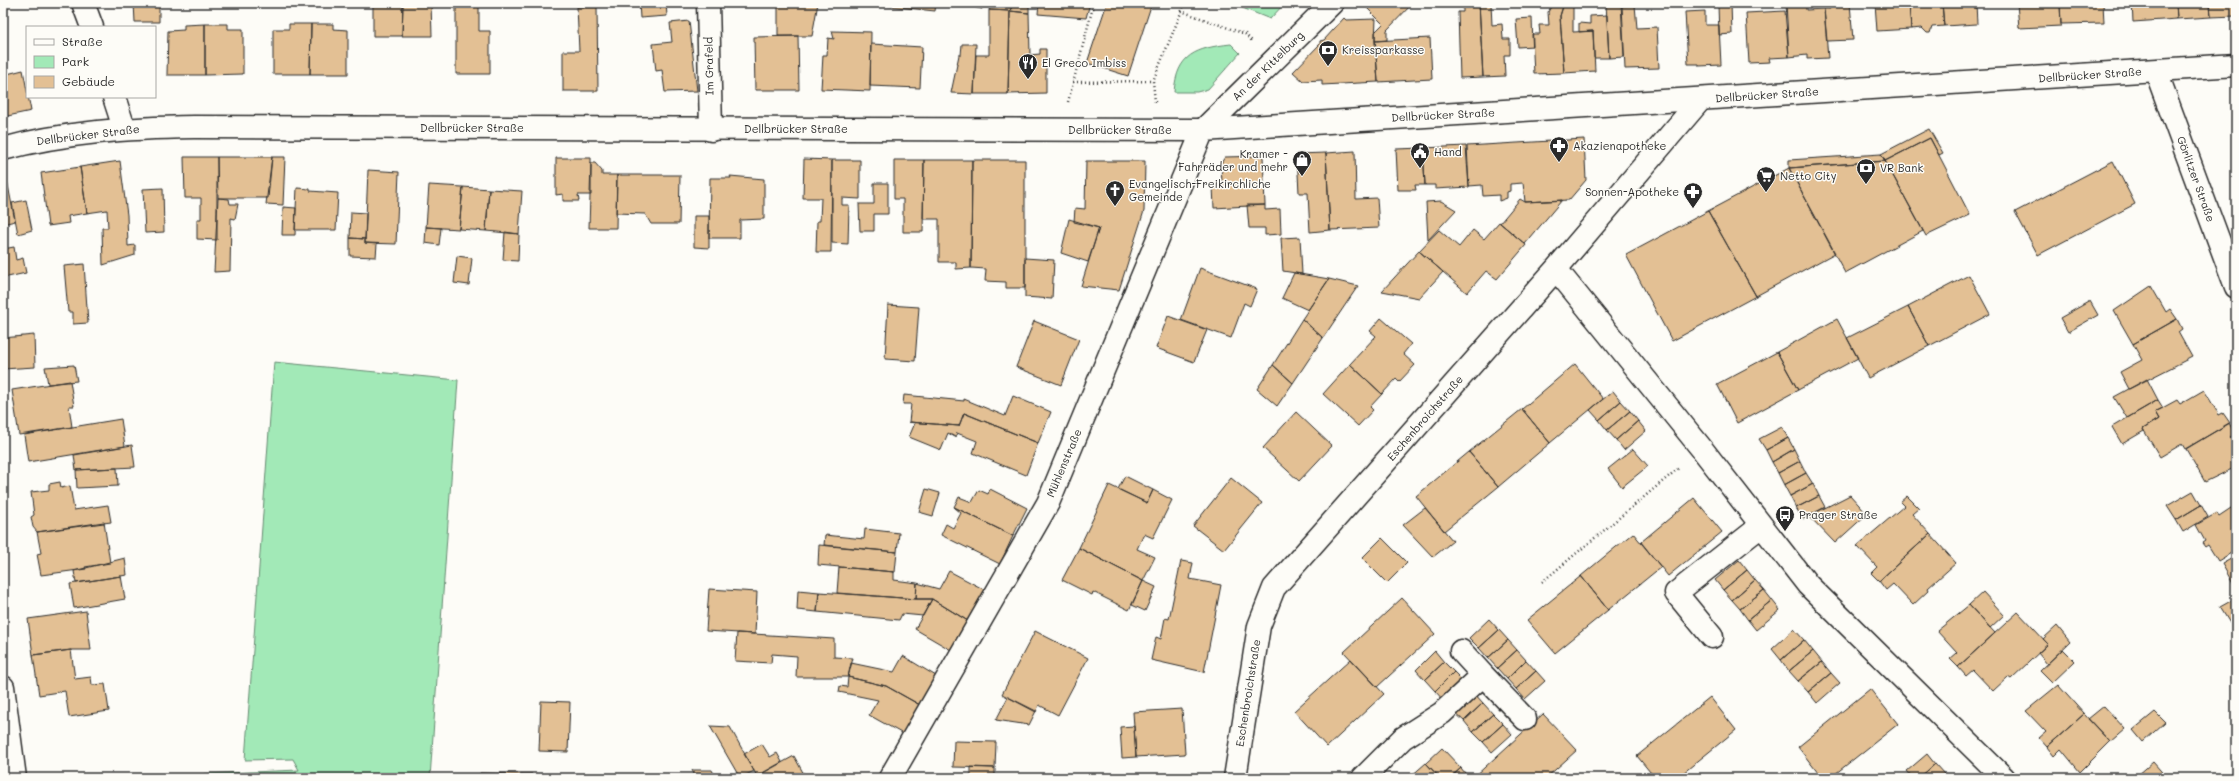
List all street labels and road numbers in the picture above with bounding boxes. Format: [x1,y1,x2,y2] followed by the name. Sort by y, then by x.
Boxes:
[1229,27,1307,104] street label: An der Kittelburg
[700,37,717,95] street label: Im Grafeld
[2038,63,2142,86] street label: Dellbrücker Straße
[1715,83,1819,106] street label: Dellbrücker Straße
[1391,104,1495,125] street label: Dellbrücker Straße
[420,120,524,135] street label: Dellbrücker Straße
[36,121,141,148] street label: Dellbrücker Straße
[744,121,848,136] street label: Dellbrücker Straße
[1068,122,1172,137] street label: Dellbrücker Straße
[2174,134,2219,224] street label: Görlitzer Straße
[1383,372,1466,464] street label: Eschenbroichstraße
[1042,426,1085,499] street label: Mühlenstraße
[1232,638,1263,748] street label: Eschenbroichstraße

